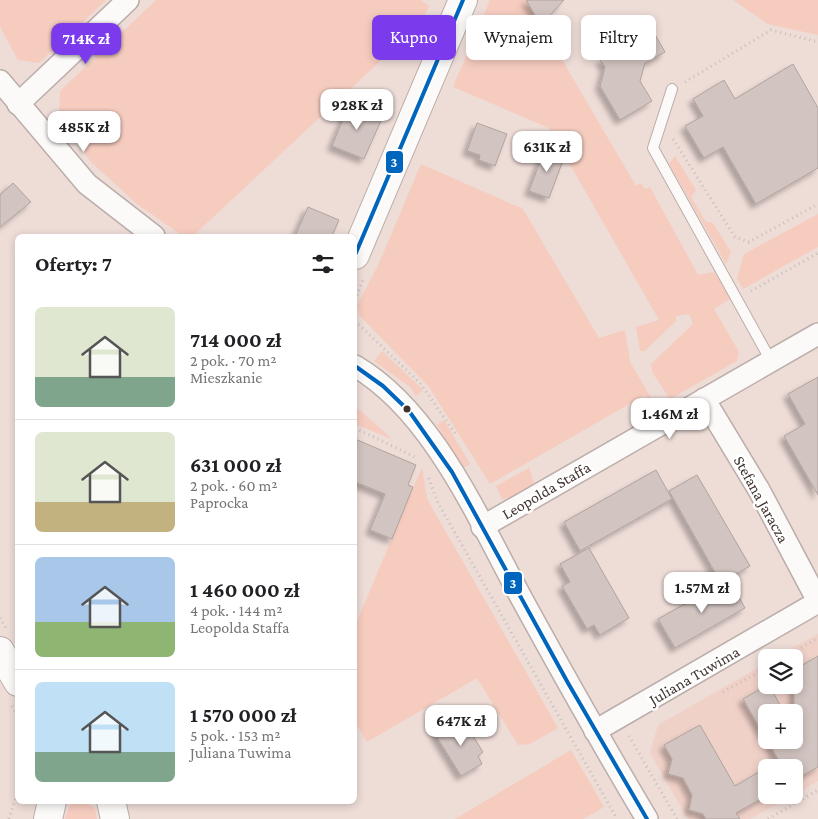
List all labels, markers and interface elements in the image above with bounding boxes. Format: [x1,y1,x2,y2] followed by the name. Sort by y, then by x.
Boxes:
[372,15,456,60] chip: Kupno
[466,15,571,60] chip: Wynajem
[581,15,656,60] chip: Filtry
[40,22,132,65] pin: 714K zł
[62,30,110,47] text: 714K zł
[311,88,403,131] pin: 928K zł
[331,96,383,113] text: 928K zł
[38,110,130,153] pin: 485K zł
[59,118,109,135] text: 485K zł
[501,130,593,173] pin: 631K zł
[523,138,571,155] text: 631K zł
[385,150,404,174] line badge: 3
[391,154,398,170] text: 3
[309,250,337,278] icon: filters
[35,252,112,276] text: Oferty: 7
[75,327,135,387] icon: home
[190,328,281,352] text: 714 000 zł
[190,352,277,369] text: 2 pok. · 70 m²
[190,369,262,386] text: Mieszkanie
[618,398,722,440] pin: 1.46M zł
[402,404,412,414] unlabelled marker
[642,405,698,422] text: 1.46M zł
[75,452,135,512] icon: home
[190,453,281,477] text: 631 000 zł
[730,453,793,547] street label: Stefana Jaracza
[499,458,595,523] street label: Leopolda Staffa
[190,477,278,494] text: 2 pok. · 60 m²
[190,494,248,511] text: Paprocka
[503,571,523,595] line badge: 3
[650,572,754,614] pin: 1.57M zł
[510,575,517,591] text: 3
[75,577,135,637] icon: home
[190,578,300,602] text: 1 460 000 zł
[675,579,729,596] text: 1.57M zł
[190,602,283,619] text: 4 pok. · 144 m²
[190,619,289,636] text: Leopolda Staffa
[644,642,743,710] street label: Juliana Tuwima
[758,649,803,804] map controls
[758,649,803,694] button: layers
[75,702,135,762] icon: home
[190,703,296,727] text: 1 570 000 zł
[415,704,507,747] pin: 647K zł
[758,704,803,749] button: +
[436,712,486,729] text: 647K zł
[190,727,281,744] text: 5 pok. · 153 m²
[190,744,291,761] text: Juliana Tuwima
[758,759,803,804] button: −

